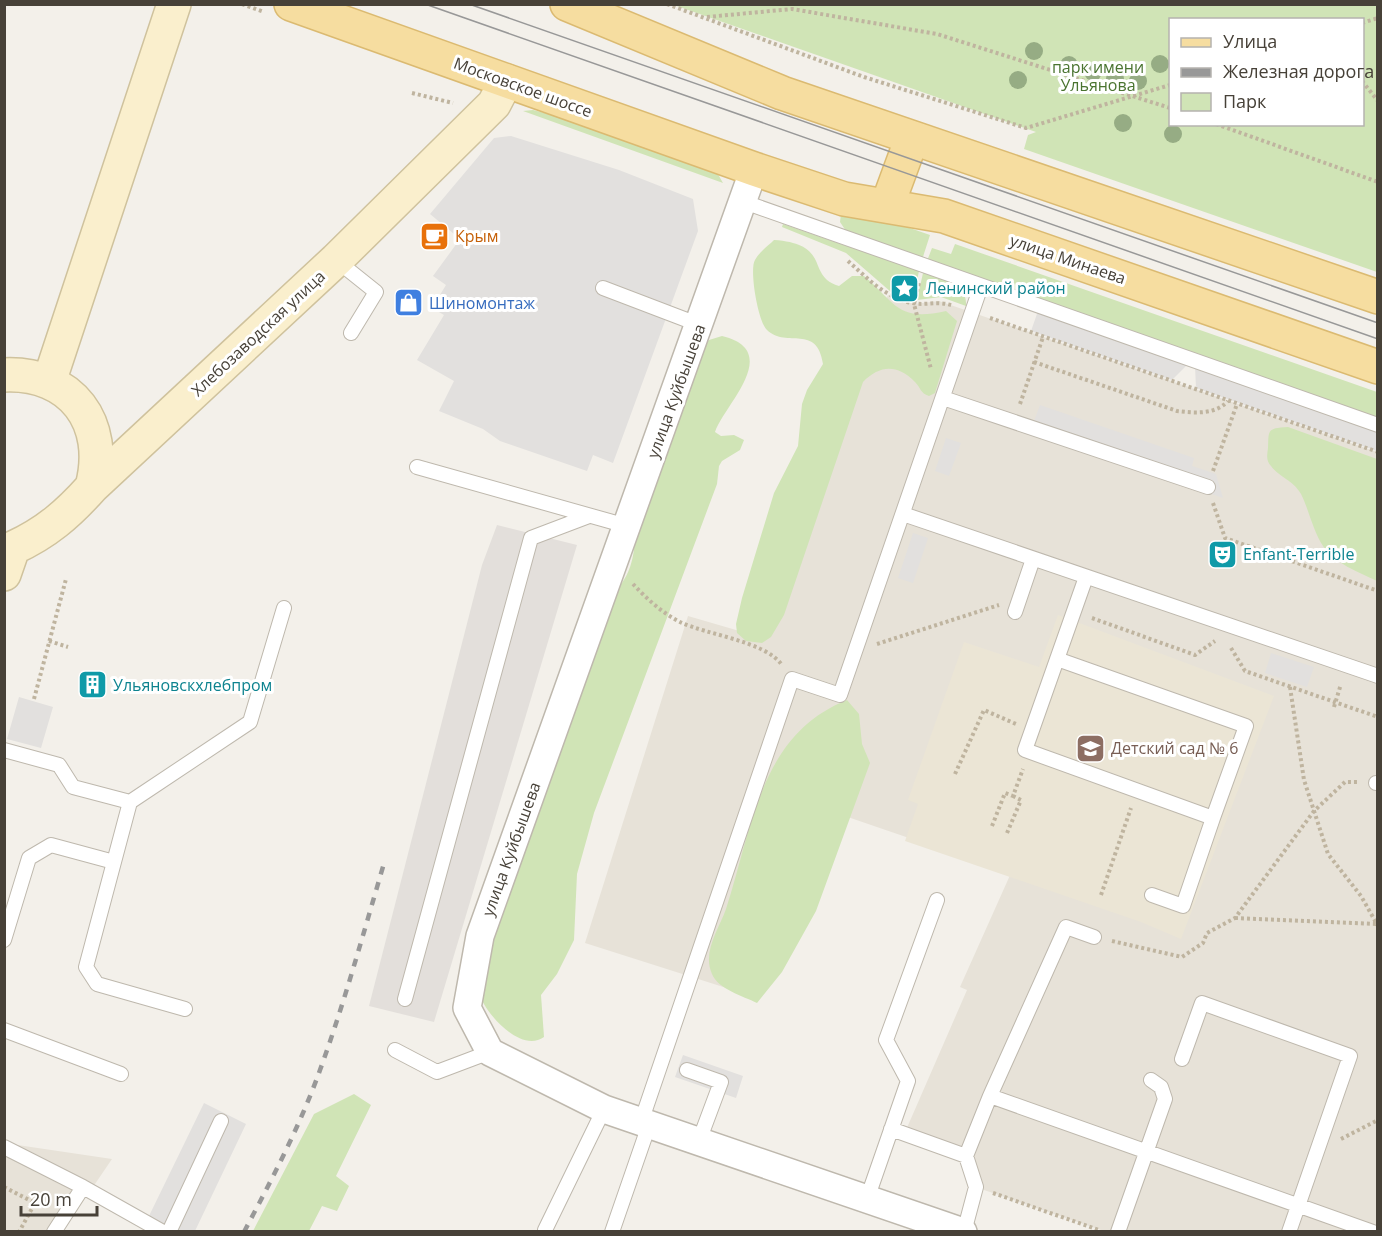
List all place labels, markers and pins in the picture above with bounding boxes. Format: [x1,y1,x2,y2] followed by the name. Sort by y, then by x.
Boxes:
[418,220,450,252] cafe icon: Крым
[455,225,499,247] place label: Крым
[889,272,921,304] place icon: Ленинский район
[926,277,1066,299] place label: Ленинский район
[392,287,424,319] shop icon: Шиномонтаж
[429,292,535,314] place label: Шиномонтаж
[1206,538,1238,570] theatre icon: Enfant-Terrible
[1243,543,1354,565] place label: Enfant-Terrible
[76,669,108,701] building icon: Ульяновскхлебпром
[113,674,272,696] place label: Ульяновскхлебпром
[1074,732,1106,764] school or university icon: Детский сад № 6
[1111,737,1238,759] place label: Детский сад № 6

